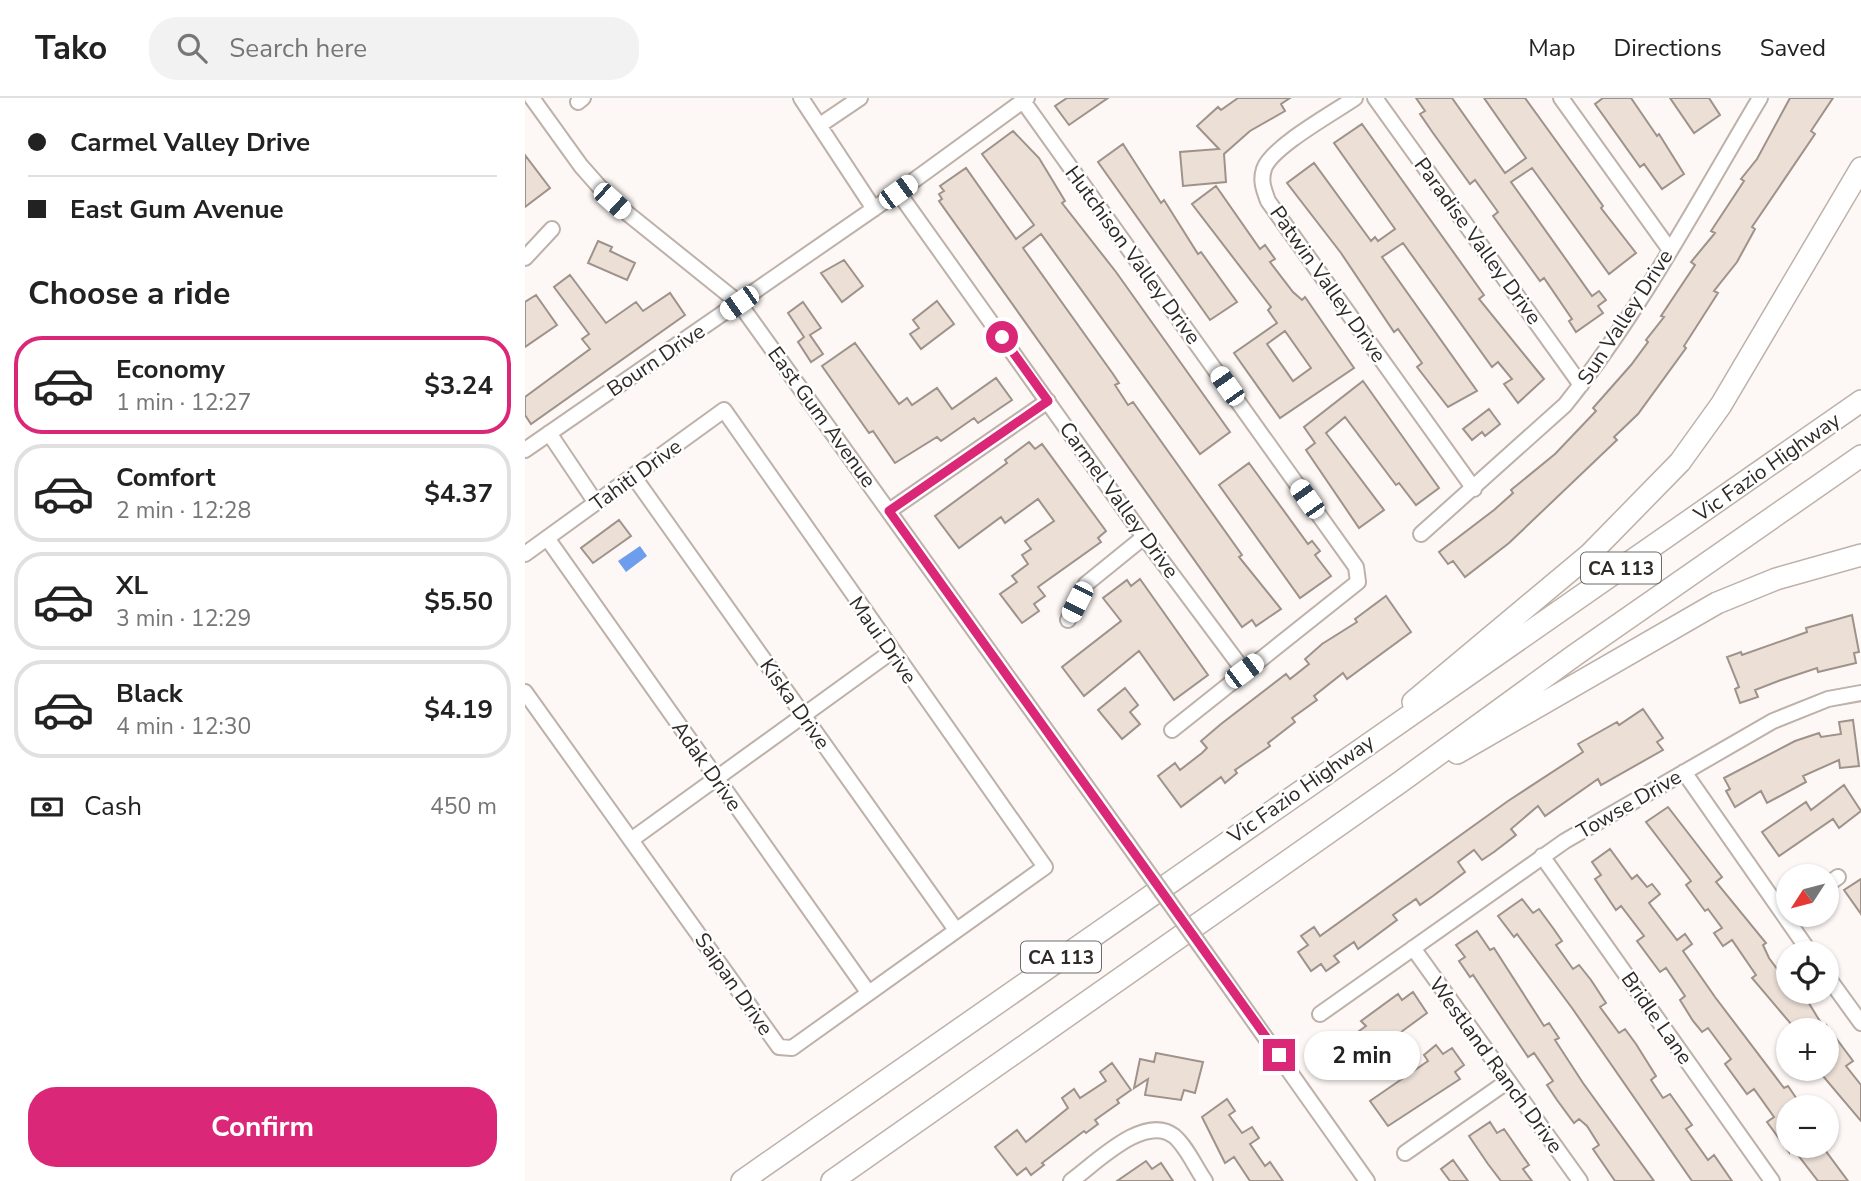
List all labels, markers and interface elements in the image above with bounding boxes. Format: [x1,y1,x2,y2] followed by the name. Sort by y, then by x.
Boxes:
[149,17,639,80] search box
[35,26,107,71] text: Tako
[173,29,211,67] icon: search
[229,31,367,66] text: Search here
[1528,32,1575,64] text: Map
[1613,32,1722,64] text: Directions
[1760,32,1826,64] text: Saved
[70,125,310,160] text: Carmel Valley Drive
[1408,152,1548,330] street label: Paradise Valley Drive
[1059,160,1207,350] street label: Hutchison Valley Drive
[875,171,922,213] car
[590,179,635,223] car
[70,192,284,227] text: East Gum Avenue
[1263,200,1393,368] street label: Patwin Valley Drive
[1571,244,1679,390] street label: Sun Valley Drive
[28,272,230,315] text: Choose a ride
[716,282,763,324] car
[602,317,710,403] street label: Bourn Drive
[986,321,1018,353] route start
[761,341,883,493] street label: East Gum Avenue
[116,352,225,387] text: Economy
[32,354,95,417] icon: car
[1207,363,1248,409] car
[424,368,493,403] text: $3.24
[116,387,251,418] text: 1 min · 12:27
[1687,406,1846,529] street label: Vic Fazio Highway
[1053,416,1185,584] street label: Carmel Valley Drive
[585,432,687,518] street label: Tahiti Drive
[116,460,216,495] text: Comfort
[32,462,95,525] icon: car
[424,476,493,511] text: $4.37
[1287,476,1328,522] car
[116,495,251,526] text: 2 min · 12:28
[1581,552,1661,583] road number: CA 113
[116,568,148,603] text: XL
[32,570,95,633] icon: car
[1059,579,1096,625] car
[424,584,493,619] text: $5.50
[843,591,923,689] street label: Maui Drive
[116,603,251,634] text: 3 min · 12:29
[1221,650,1268,692] car
[753,653,837,755] street label: Kiska Drive
[116,676,183,711] text: Black
[32,678,95,741] icon: car
[424,692,493,727] text: $4.19
[116,711,251,742] text: 4 min · 12:30
[666,715,748,817] street label: Adak Drive
[1221,728,1380,851] street label: Vic Fazio Highway
[1572,763,1686,845] street label: Towse Drive
[28,788,66,826] icon: cash
[84,789,142,824] text: Cash
[430,791,497,822] text: 450 m
[1776,864,1839,928] north arrow
[1776,864,1839,1158] map controls
[688,927,780,1041] street label: Saipan Drive
[1776,941,1839,1004] button: locate
[1021,942,1101,972] road number: CA 113
[1615,966,1699,1070] street label: Bridle Lane
[1423,971,1569,1159] street label: Westland Ranch Drive
[1776,1018,1839,1081] button: +
[1303,1030,1419,1080] callout: 2 min
[1263,1039,1295,1071] route end
[1332,1040,1392,1071] text: 2 min
[28,1087,497,1167] button: Confirm
[1776,1095,1839,1158] button: −

